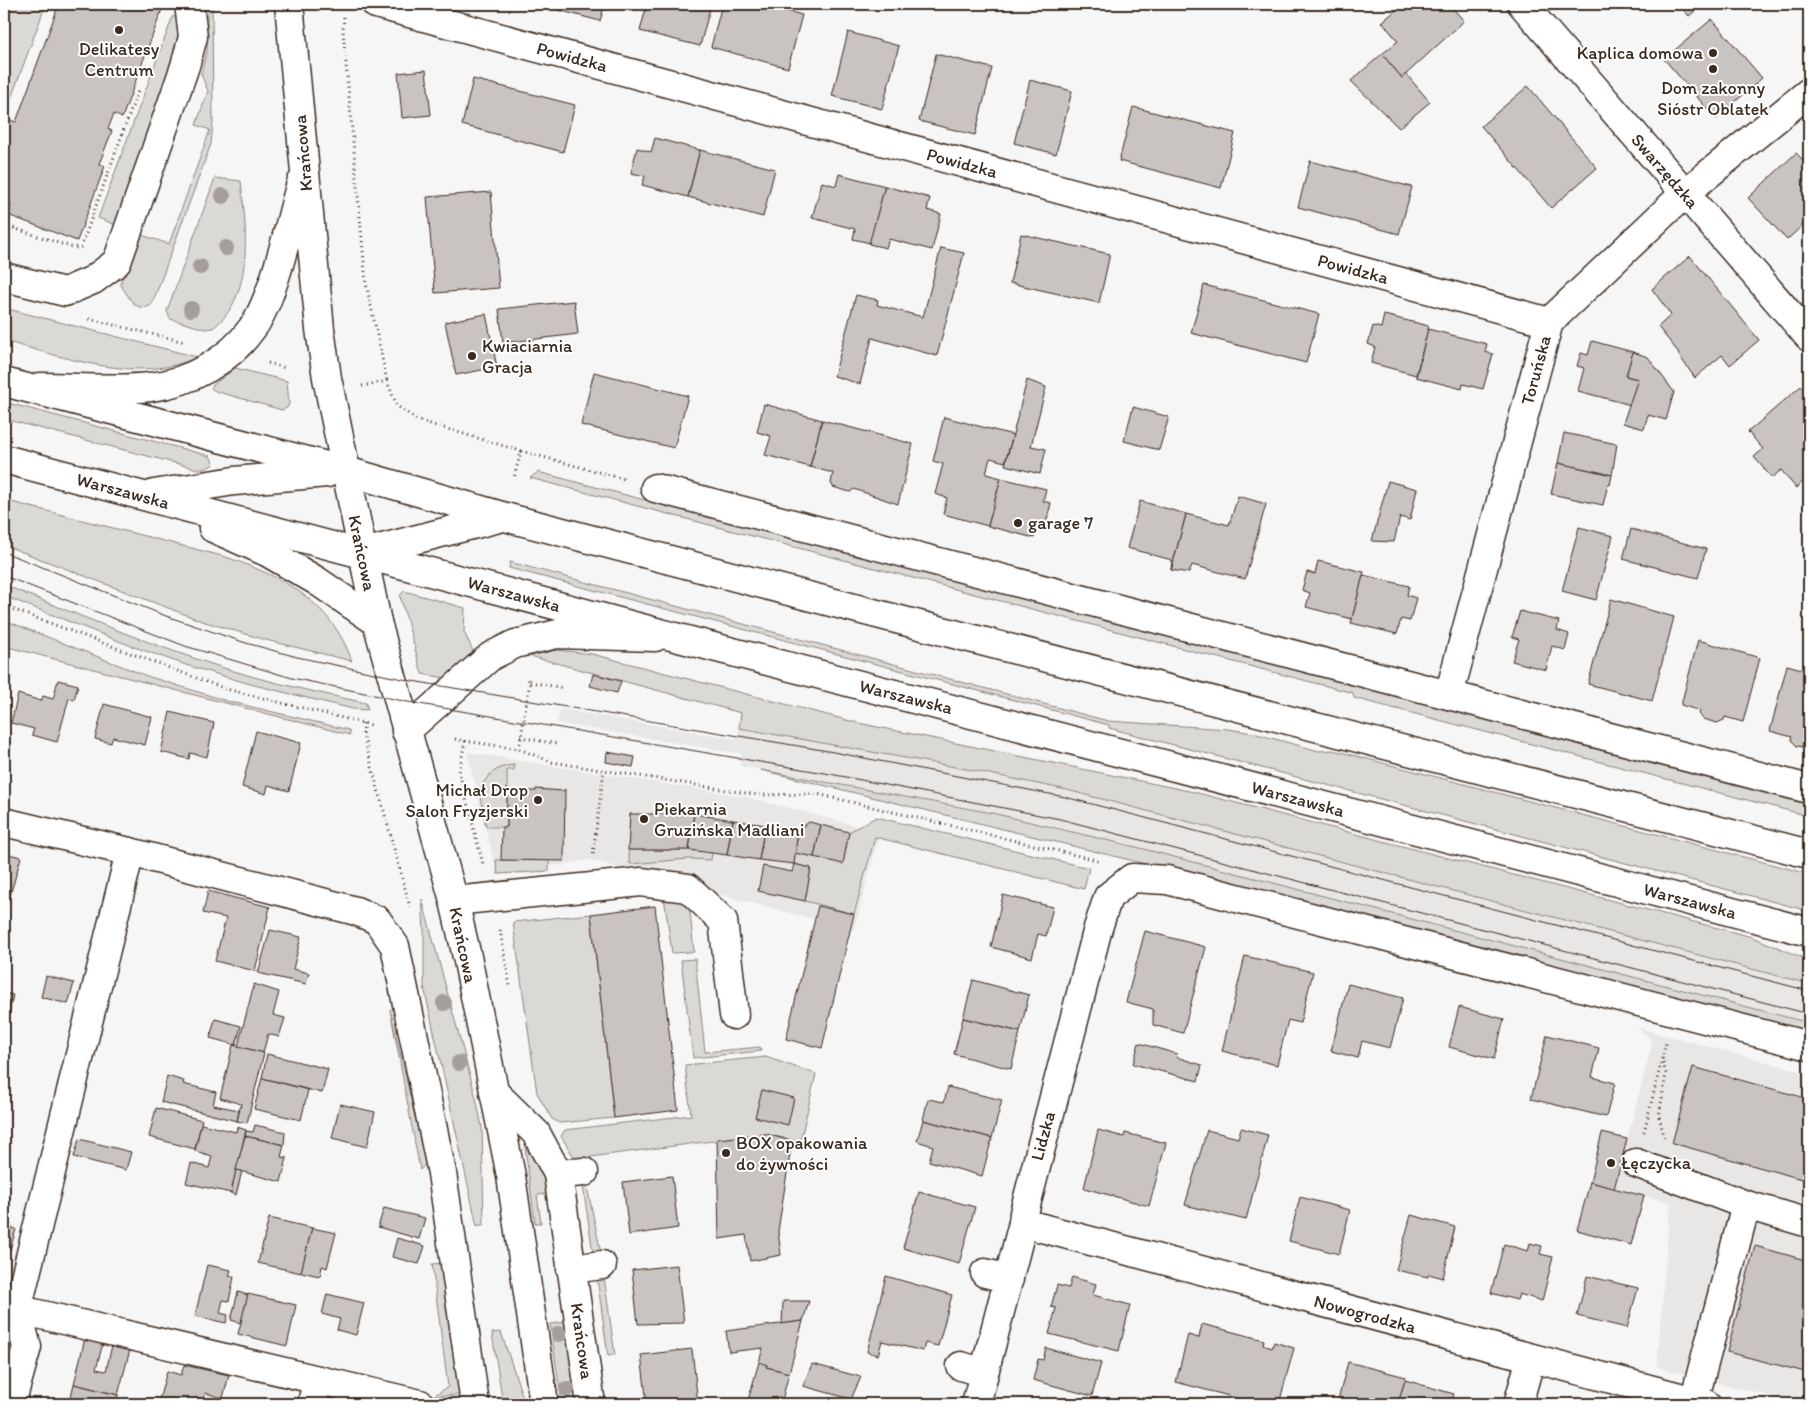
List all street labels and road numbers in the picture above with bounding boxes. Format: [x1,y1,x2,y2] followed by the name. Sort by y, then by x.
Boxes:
[534,37,610,77] street label: Powidzka
[289,113,317,192] street label: Krańcowa
[1626,129,1704,213] street label: Swarzędzka
[924,143,1000,183] street label: Powidzka
[1315,249,1391,289] street label: Powidzka
[1516,332,1556,407] street label: Toruńska
[74,468,173,514] street label: Warszawska
[343,513,381,594] street label: Krańcowa
[465,571,564,617] street label: Warszawska
[857,675,956,719] street label: Warszawska
[1249,776,1348,822] street label: Warszawska
[1641,878,1740,924] street label: Warszawska
[444,905,482,986] street label: Krańcowa
[1026,1109,1060,1163] street label: Lidzka
[1311,1290,1419,1338] street label: Nowogrodzka
[566,1301,598,1381] street label: Krańcowa

